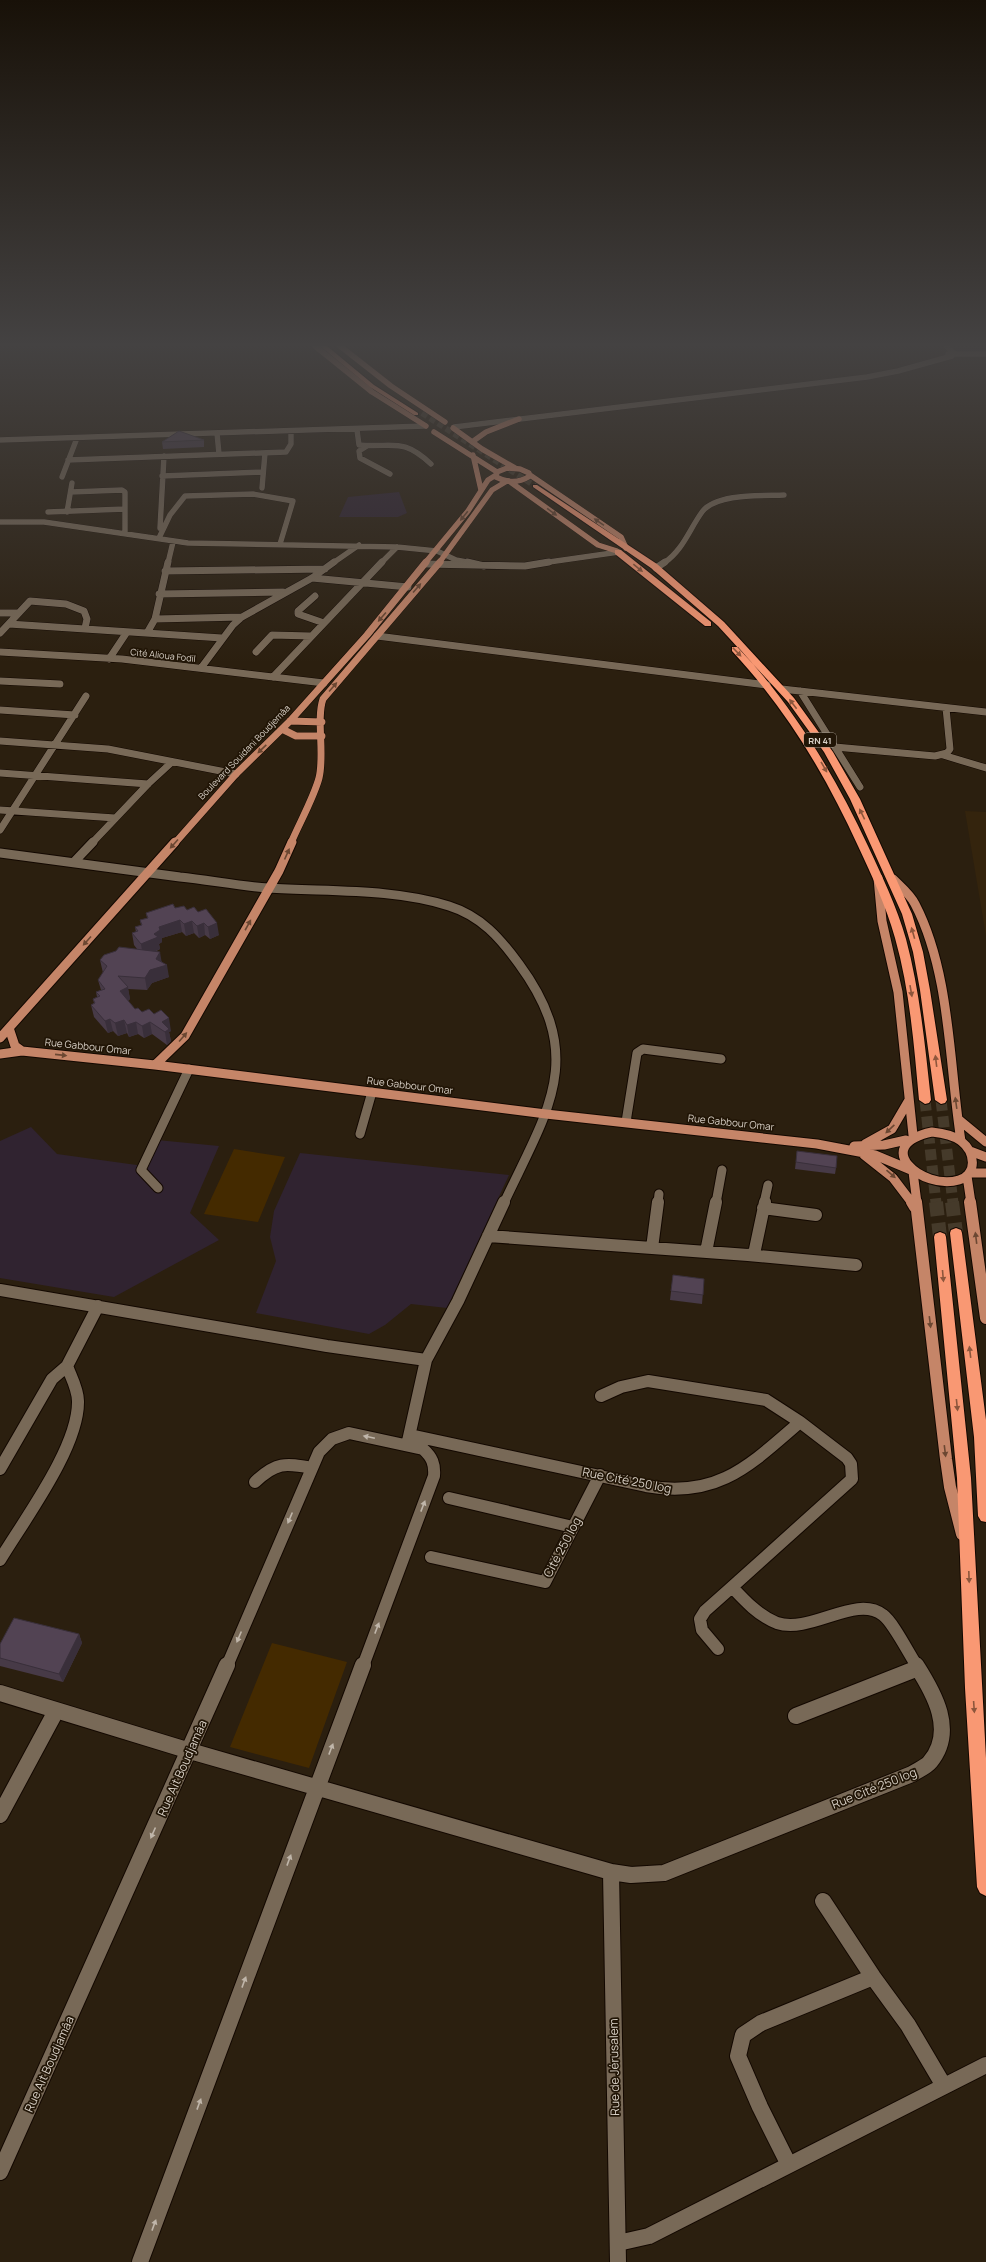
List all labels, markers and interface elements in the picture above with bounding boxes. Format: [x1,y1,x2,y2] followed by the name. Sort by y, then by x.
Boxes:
[547,508,557,516] one-way arrow
[459,511,468,522] one-way arrow
[594,518,605,526] one-way arrow
[633,563,644,572] one-way arrow
[413,583,422,593] one-way arrow
[378,613,387,622] one-way arrow
[130,645,196,665] street label: Cité Alioua Fodil
[732,647,742,657] one-way arrow
[328,682,337,692] one-way arrow
[789,698,798,709] one-way arrow
[195,702,293,802] street label: Boulevard Souidani Boudjemâa
[804,733,836,747] road number: RN 41
[257,744,267,754] one-way arrow
[820,761,827,773] one-way arrow
[859,808,865,820] one-way arrow
[169,839,179,849] one-way arrow
[283,848,290,860] one-way arrow
[244,919,251,931] one-way arrow
[910,927,916,939] one-way arrow
[82,936,92,946] one-way arrow
[908,985,914,997] one-way arrow
[178,1032,187,1043] one-way arrow
[44,1034,132,1058] street label: Rue Gabbour Omar
[55,1052,67,1059] one-way arrow
[933,1055,939,1067] one-way arrow
[366,1073,454,1097] street label: Rue Gabbour Omar
[953,1097,959,1109] one-way arrow
[687,1110,775,1134] street label: Rue Gabbour Omar
[885,1124,895,1134] one-way arrow
[886,1169,895,1178] one-way arrow
[972,1232,979,1244] one-way arrow
[940,1270,947,1282] one-way arrow
[927,1316,933,1328] one-way arrow
[967,1346,973,1358] one-way arrow
[954,1399,961,1411] one-way arrow
[363,1434,376,1440] one-way arrow
[942,1445,948,1457] one-way arrow
[581,1463,673,1497] street label: Rue Cité 250 log
[420,1500,426,1512] one-way arrow
[287,1512,293,1524] one-way arrow
[539,1514,585,1580] street label: Cité 250 log
[966,1571,973,1583] one-way arrow
[374,1621,380,1633] one-way arrow
[236,1632,242,1643] one-way arrow
[971,1701,978,1713] one-way arrow
[153,1717,211,1819] street label: Rue Ait Boudjamâa
[328,1743,334,1755] one-way arrow
[829,1763,919,1813] street label: Rue Cité 250 log
[150,1827,156,1839] one-way arrow
[287,1853,293,1865] one-way arrow
[242,1975,248,1987] one-way arrow
[20,2013,78,2115] street label: Rue Ait Boudjamâa
[605,2018,623,2116] street label: Rue de Jérusalem
[196,2097,202,2109] one-way arrow
[151,2219,157,2231] one-way arrow

